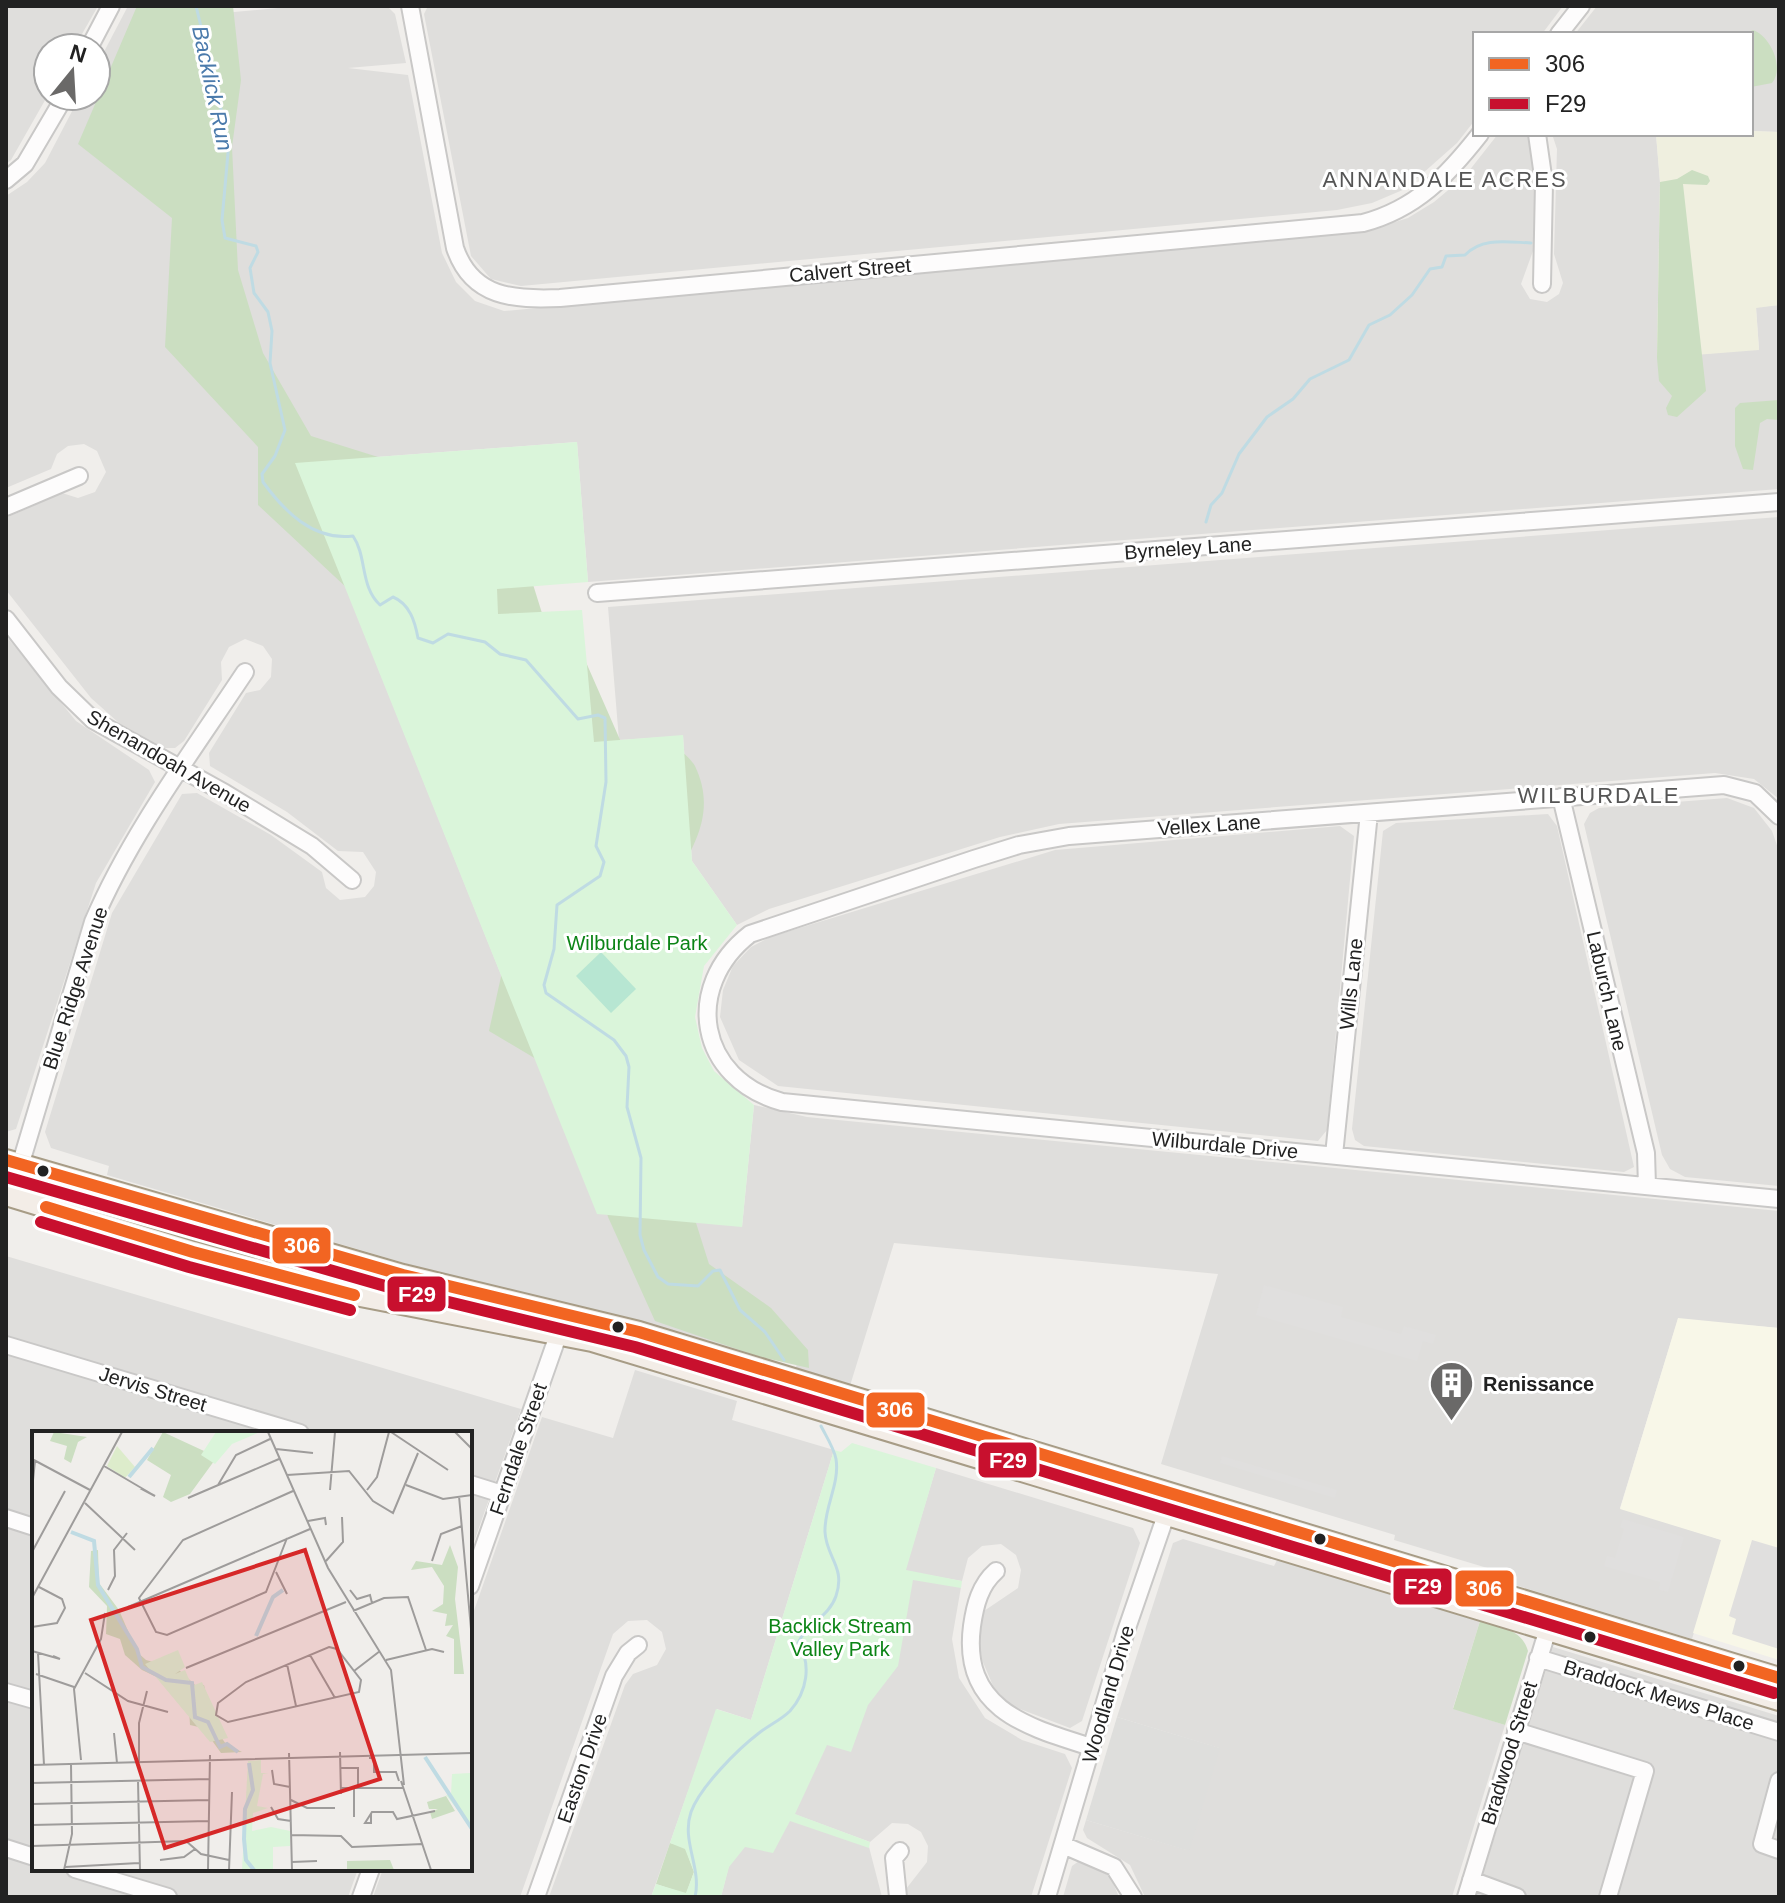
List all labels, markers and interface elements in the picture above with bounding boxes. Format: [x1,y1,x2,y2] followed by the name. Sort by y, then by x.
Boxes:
[187,23,238,153] water label: Backlick Run
[32,32,112,112] north arrow
[1473,32,1753,136] legend
[67,39,89,68] text: N
[1545,50,1585,77] text: 306
[1545,90,1586,117] text: F29
[1322,167,1568,192] district label: ANNANDALE ACRES
[788,254,912,286] street label: Calvert Street
[1123,533,1253,563] street label: Byrneley Lane
[83,705,255,817] street label: Shenandoah Avenue
[1517,783,1681,808] district label: WILBURDALE
[1157,810,1261,840] street label: Vellex Lane
[38,904,112,1072] street label: Blue Ridge Avenue
[1583,929,1631,1053] street label: Laburch Lane
[566,932,709,954] park label: Wilburdale Park
[1335,937,1367,1031] street label: Wills Lane
[1151,1128,1299,1162] street label: Wilburdale Drive
[35,1163,51,1179] unlabelled marker
[271,1226,332,1265] line badge: 306
[284,1233,320,1258] text: 306
[386,1275,447,1313] line badge: F29
[398,1282,436,1307] text: F29
[610,1319,626,1335] unlabelled marker
[1428,1360,1476,1423] building icon: Renissance
[97,1362,210,1416] street label: Jervis Street
[1483,1373,1594,1395] place label: Renissance
[485,1380,551,1518] street label: Ferndale Street
[865,1391,926,1429] line badge: 306
[877,1397,913,1422] text: 306
[32,1431,472,1871] inset map
[977,1441,1038,1479] line badge: F29
[989,1448,1027,1473] text: F29
[1312,1531,1328,1547] unlabelled marker
[1392,1567,1453,1606] line badge: F29
[1454,1569,1515,1608] line badge: 306
[1404,1574,1442,1599] text: F29
[1466,1576,1502,1601] text: 306
[768,1615,912,1660] park label: Backlick Stream Valley Park
[1078,1623,1138,1765] street label: Woodland Drive
[1582,1629,1598,1645] unlabelled marker
[1561,1656,1757,1734] street label: Braddock Mews Place
[1731,1658,1747,1674] unlabelled marker
[1477,1678,1541,1827] street label: Bradwood Street
[553,1710,611,1826] street label: Easton Drive

